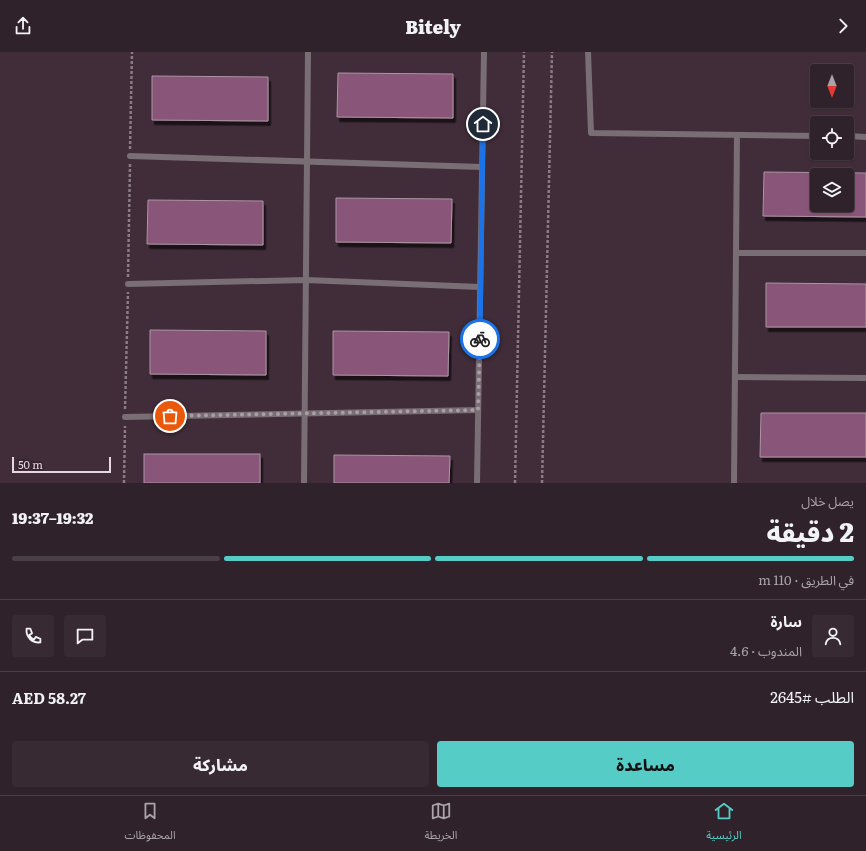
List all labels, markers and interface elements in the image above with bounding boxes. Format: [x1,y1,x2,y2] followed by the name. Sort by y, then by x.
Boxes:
[405,13,461,40] text: Bitely
[12,15,34,37] icon: share
[832,15,854,37] icon: forward
[810,64,854,108] north arrow
[810,64,854,212] map controls
[466,107,500,141] pin
[472,113,494,135] icon: home
[810,116,854,160] button: locate
[810,168,854,212] button: layers
[460,319,500,359] courier
[469,328,491,350] icon: bike
[153,399,187,433] pin
[159,405,181,427] icon: bag
[12,455,111,474] scale bar
[18,456,43,472] text: 50 m
[801,491,854,510] text: يصل خلال
[12,506,93,529] text: 19:32–19:37
[766,511,854,550] text: 2 دقيقة
[758,570,854,589] text: في الطريق · 110 m
[770,609,802,632] text: سارة
[12,615,54,657] button: phone
[64,615,106,657] button: chat
[812,615,854,657] button: person
[730,641,802,660] text: المندوب · 4.6
[770,685,854,708] text: الطلب #2645
[12,686,86,709] text: AED 58.27
[12,741,429,787] button: مشاركة
[437,741,854,787] button: مساعدة
[124,800,176,847] tab: المحفوظات
[424,800,457,847] tab: الخريطة
[706,800,742,847] tab: الرئيسية

